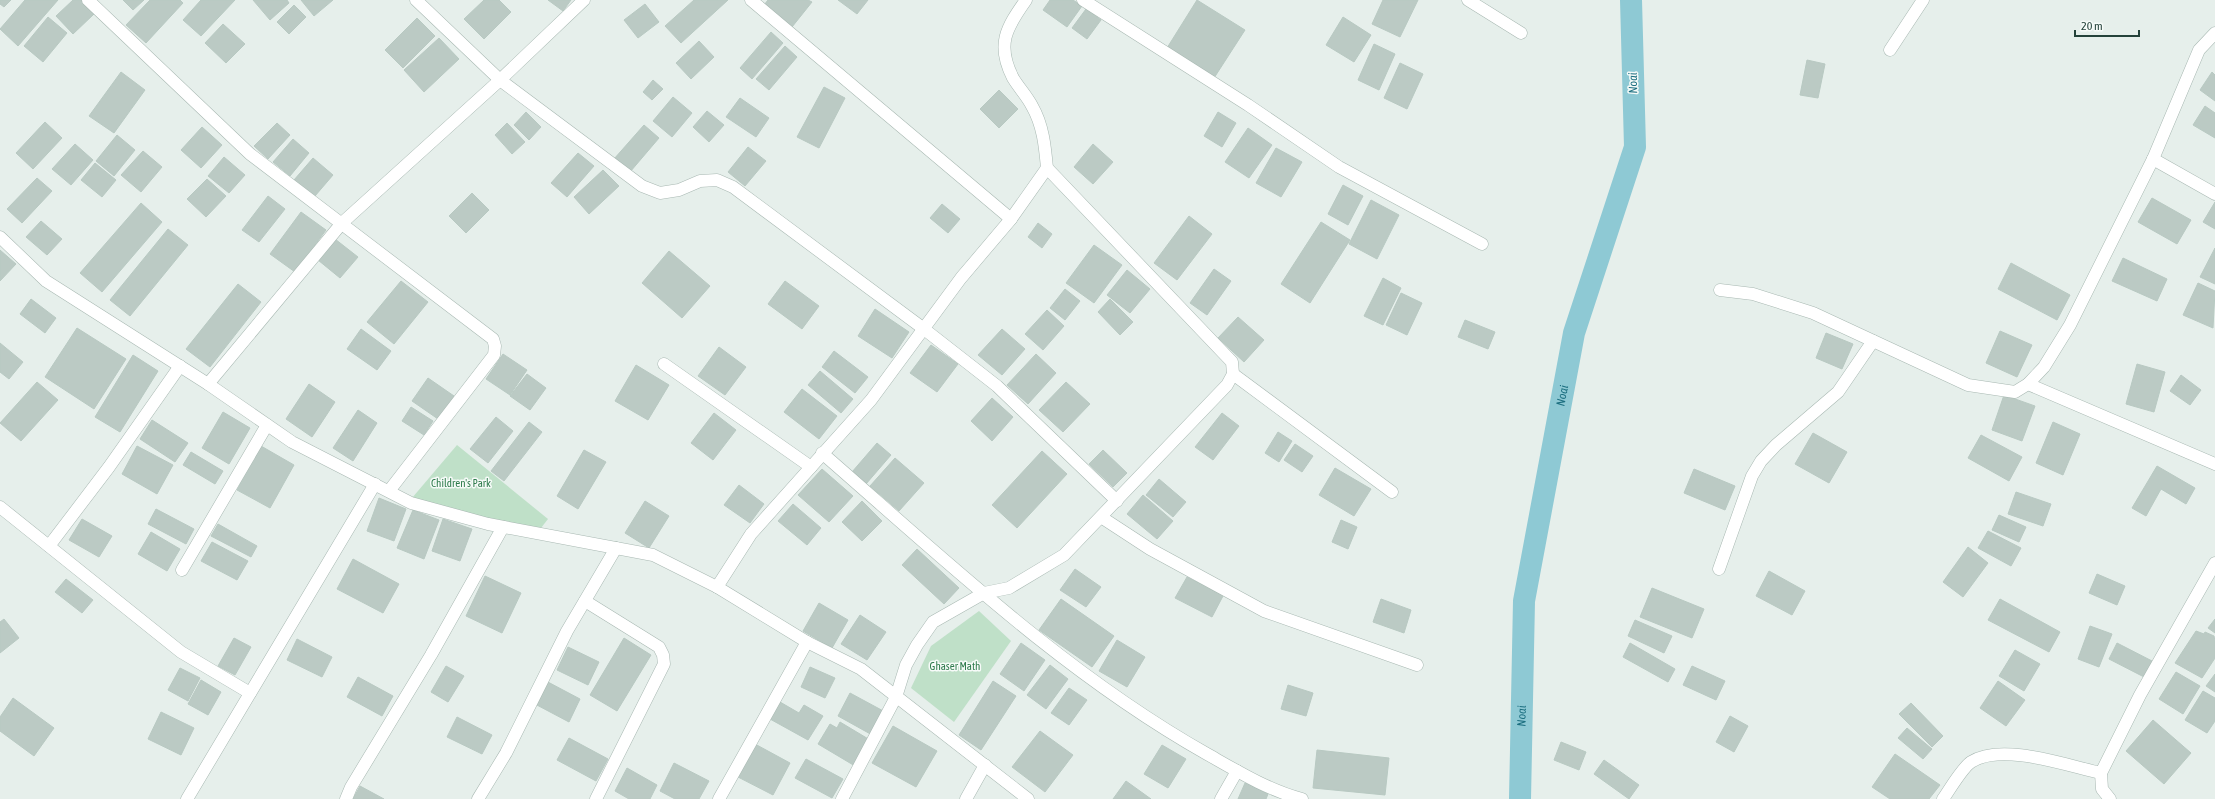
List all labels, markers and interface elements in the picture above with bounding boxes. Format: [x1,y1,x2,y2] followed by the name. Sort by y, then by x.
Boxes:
[2075,12,2139,38] scale bar
[2081,19,2103,33] text: 20 m
[1626,72,1640,94] water label: Noai
[1554,384,1571,407] water label: Noai
[431,477,491,489] park label: Children's Park
[930,660,980,672] park label: Ghaser Math
[1514,705,1529,727] water label: Noai

